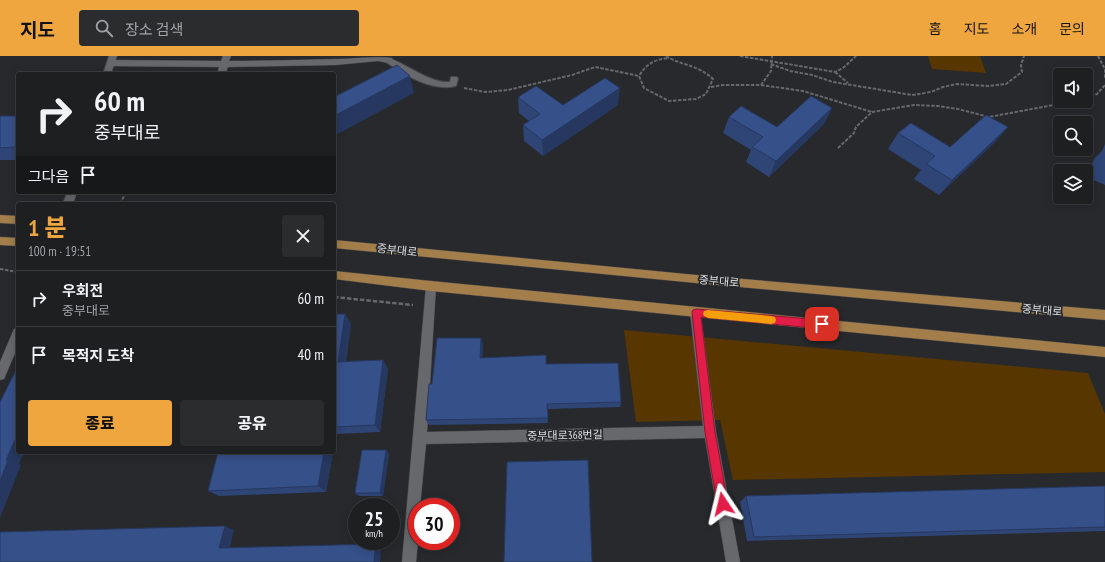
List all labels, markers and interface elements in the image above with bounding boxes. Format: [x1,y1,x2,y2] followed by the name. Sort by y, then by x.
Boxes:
[79,10,359,46] search box
[93,17,115,39] icon: search
[20,18,55,42] text: 지도
[125,20,183,39] text: 장소 검색
[929,20,942,38] text: 홈
[964,20,989,38] text: 지도
[1011,20,1037,38] text: 소개
[1059,20,1085,38] text: 문의
[1053,68,1093,204] map controls
[1053,68,1093,108] button: sound
[94,82,145,119] text: 60 m
[28,88,80,140] icon: right
[1053,116,1093,156] button: search
[94,121,160,144] text: 중부대로
[77,164,99,186] icon: arrive
[1053,164,1093,204] button: layers
[28,167,69,186] text: 그다음
[28,212,66,243] text: 1 분
[282,215,324,257] button: close
[376,241,418,259] street label: 중부대로
[28,243,91,260] text: 100 m · 19:51
[698,272,740,290] street label: 중부대로
[62,281,103,300] text: 우회전
[28,288,50,310] icon: right
[298,289,324,308] text: 60 m
[1021,301,1063,319] street label: 중부대로
[62,302,110,319] text: 중부대로
[805,307,839,341] pin
[811,313,833,335] icon: arrive
[28,344,50,366] icon: arrive
[298,345,324,364] text: 40 m
[62,346,134,365] text: 목적지 도착
[28,400,172,446] button: 종료
[180,400,324,446] button: 공유
[527,427,603,443] street label: 중부대로368번길
[702,483,744,525] position arrow
[408,498,460,550] speed limit sign: 30
[364,506,384,532] text: 25
[365,527,383,540] text: km/h

